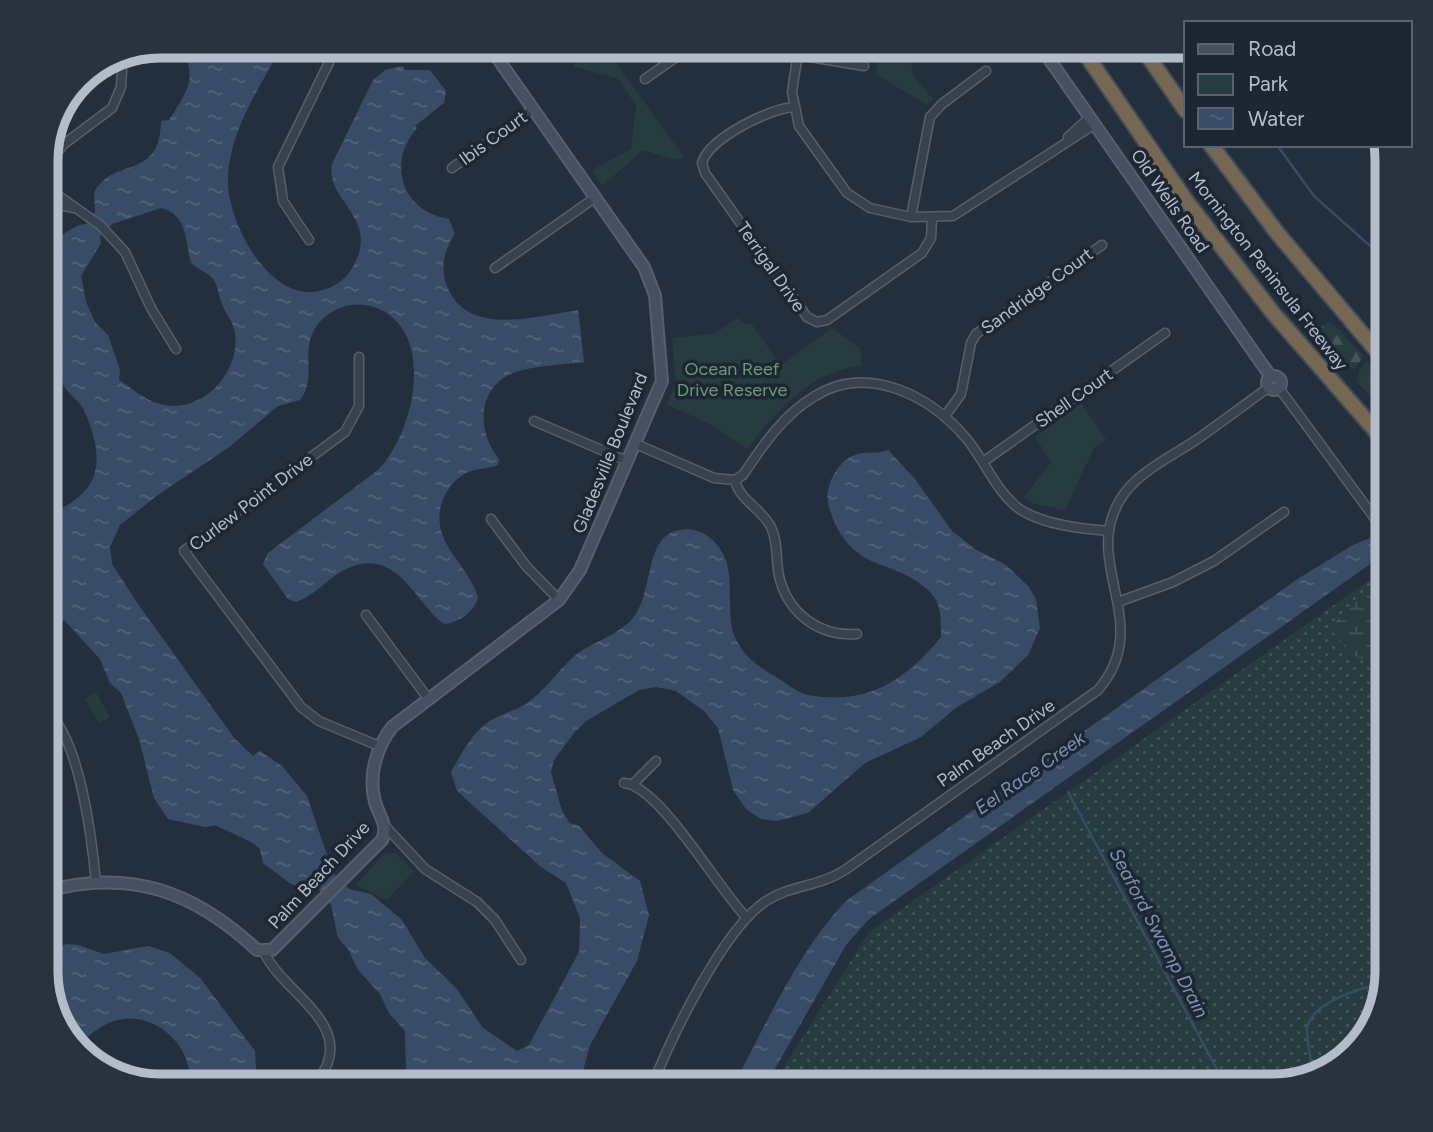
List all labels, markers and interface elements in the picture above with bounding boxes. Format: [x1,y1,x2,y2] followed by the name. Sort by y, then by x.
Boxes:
[1184,21,1412,147] legend
[1248,36,1296,61] text: Road
[1248,71,1289,96] text: Park
[455,106,531,170] street label: Ibis Court
[1248,106,1304,131] text: Water
[1126,145,1214,257] street label: Old Wells Road
[1184,167,1353,375] street label: Mornington Peninsula Freeway
[732,218,810,316] street label: Terrigal Drive
[977,243,1097,339] street label: Sandridge Court
[677,358,787,401] park label: Ocean Reef Drive Reserve
[1031,363,1117,433] street label: Shell Court
[568,369,652,537] street label: Gladesville Boulevard
[185,448,317,556] street label: Curlew Point Drive
[933,694,1059,792] street label: Palm Beach Drive
[970,726,1090,819] water label: Eel Race Creek
[264,817,375,933] street label: Palm Beach Drive
[1105,844,1214,1022] water label: Seaford Swamp Drain

